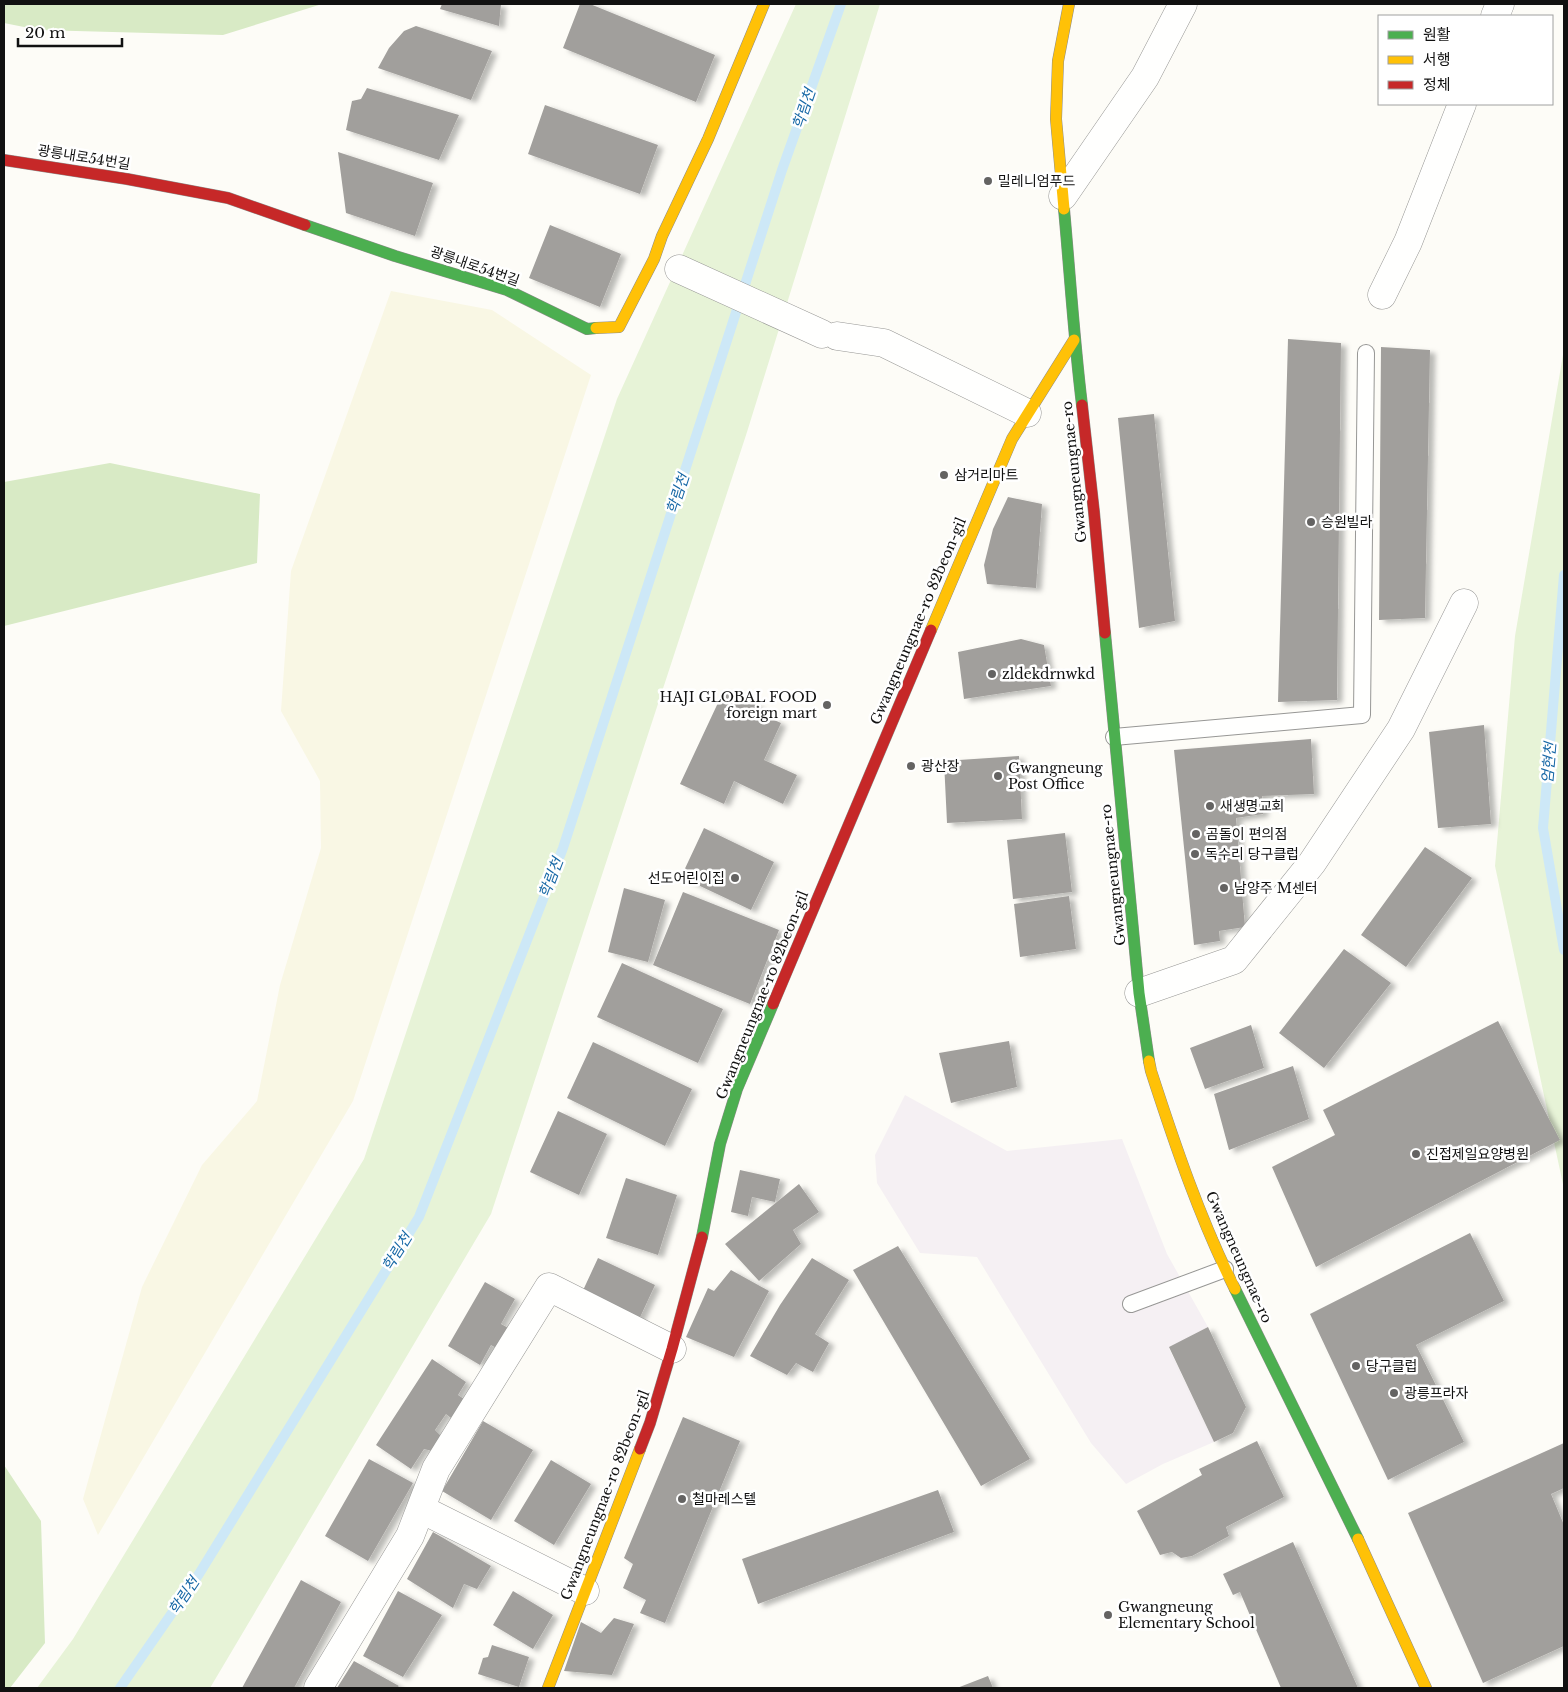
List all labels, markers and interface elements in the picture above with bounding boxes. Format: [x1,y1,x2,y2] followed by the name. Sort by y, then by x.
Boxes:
[18,15,121,47] scale bar
[1378,15,1553,105] legend
[25,23,65,42] text: 20 m
[1423,25,1451,44] text: 원활
[1423,50,1451,69] text: 서행
[1423,75,1451,94] text: 정체
[788,84,820,132] water label: 학림천
[36,141,132,173] street label: 광릉내로54번길
[998,172,1075,190] place label: 밀레니엄푸드
[982,175,994,187] marker: 밀레니엄푸드
[428,242,522,290] street label: 광릉내로54번길
[1058,400,1090,544] street label: Gwangneungnae-ro
[954,466,1019,484] place label: 삼거리마트
[662,469,694,516] water label: 학림천
[938,469,950,481] marker: 삼거리마트
[1321,513,1373,531] place label: 승원빌라
[866,514,970,727] street label: Gwangneungnae-ro 82beon-gil
[1305,516,1317,528] marker: 승원빌라
[1002,665,1095,683] place label: zldekdrnwkd
[986,668,998,680] marker: zldekdrnwkd
[659,688,818,722] place label: HAJI GLOBAL FOOD foreign mart
[821,699,833,711] marker: HAJI GLOBAL FOOD foreign mart
[1537,739,1560,784] water label: 엄현천
[921,757,960,775] place label: 광산장
[1008,759,1103,793] place label: Gwangneung Post Office
[905,760,917,772] marker: 광산장
[992,770,1004,782] marker: Gwangneung Post Office
[1220,797,1284,815] place label: 새생명교회
[1204,800,1216,812] marker: 새생명교회
[1097,803,1129,947] street label: Gwangneungnae-ro
[1206,825,1287,843] place label: 곰돌이 편의점
[1190,828,1202,840] marker: 곰돌이 편의점
[1205,845,1299,863] place label: 독수리 당구클럽
[1189,848,1201,860] marker: 독수리 당구클럽
[534,853,568,901] water label: 학림천
[648,869,725,887] place label: 선도어린이집
[729,872,741,884] marker: 선도어린이집
[1234,879,1318,897] place label: 남양주 M센터
[1218,882,1230,894] marker: 남양주 M센터
[712,888,812,1102] street label: Gwangneungnae-ro 82beon-gil
[1426,1145,1529,1163] place label: 진접제일요양병원
[1410,1148,1422,1160] marker: 진접제일요양병원
[1202,1188,1276,1326] street label: Gwangneungnae-ro
[378,1227,417,1274] water label: 학림천
[1366,1357,1418,1375] place label: 당구클럽
[1350,1360,1362,1372] marker: 당구클럽
[1404,1384,1469,1402] place label: 광릉프라자
[557,1387,654,1603] street label: Gwangneungnae-ro 82beon-gil
[1388,1387,1400,1399] marker: 광릉프라자
[692,1490,756,1508] place label: 철마레스텔
[676,1493,688,1505] marker: 철마레스텔
[164,1571,204,1618] water label: 학림천
[1118,1598,1255,1632] place label: Gwangneung Elementary School
[1102,1609,1114,1621] marker: Gwangneung Elementary School

